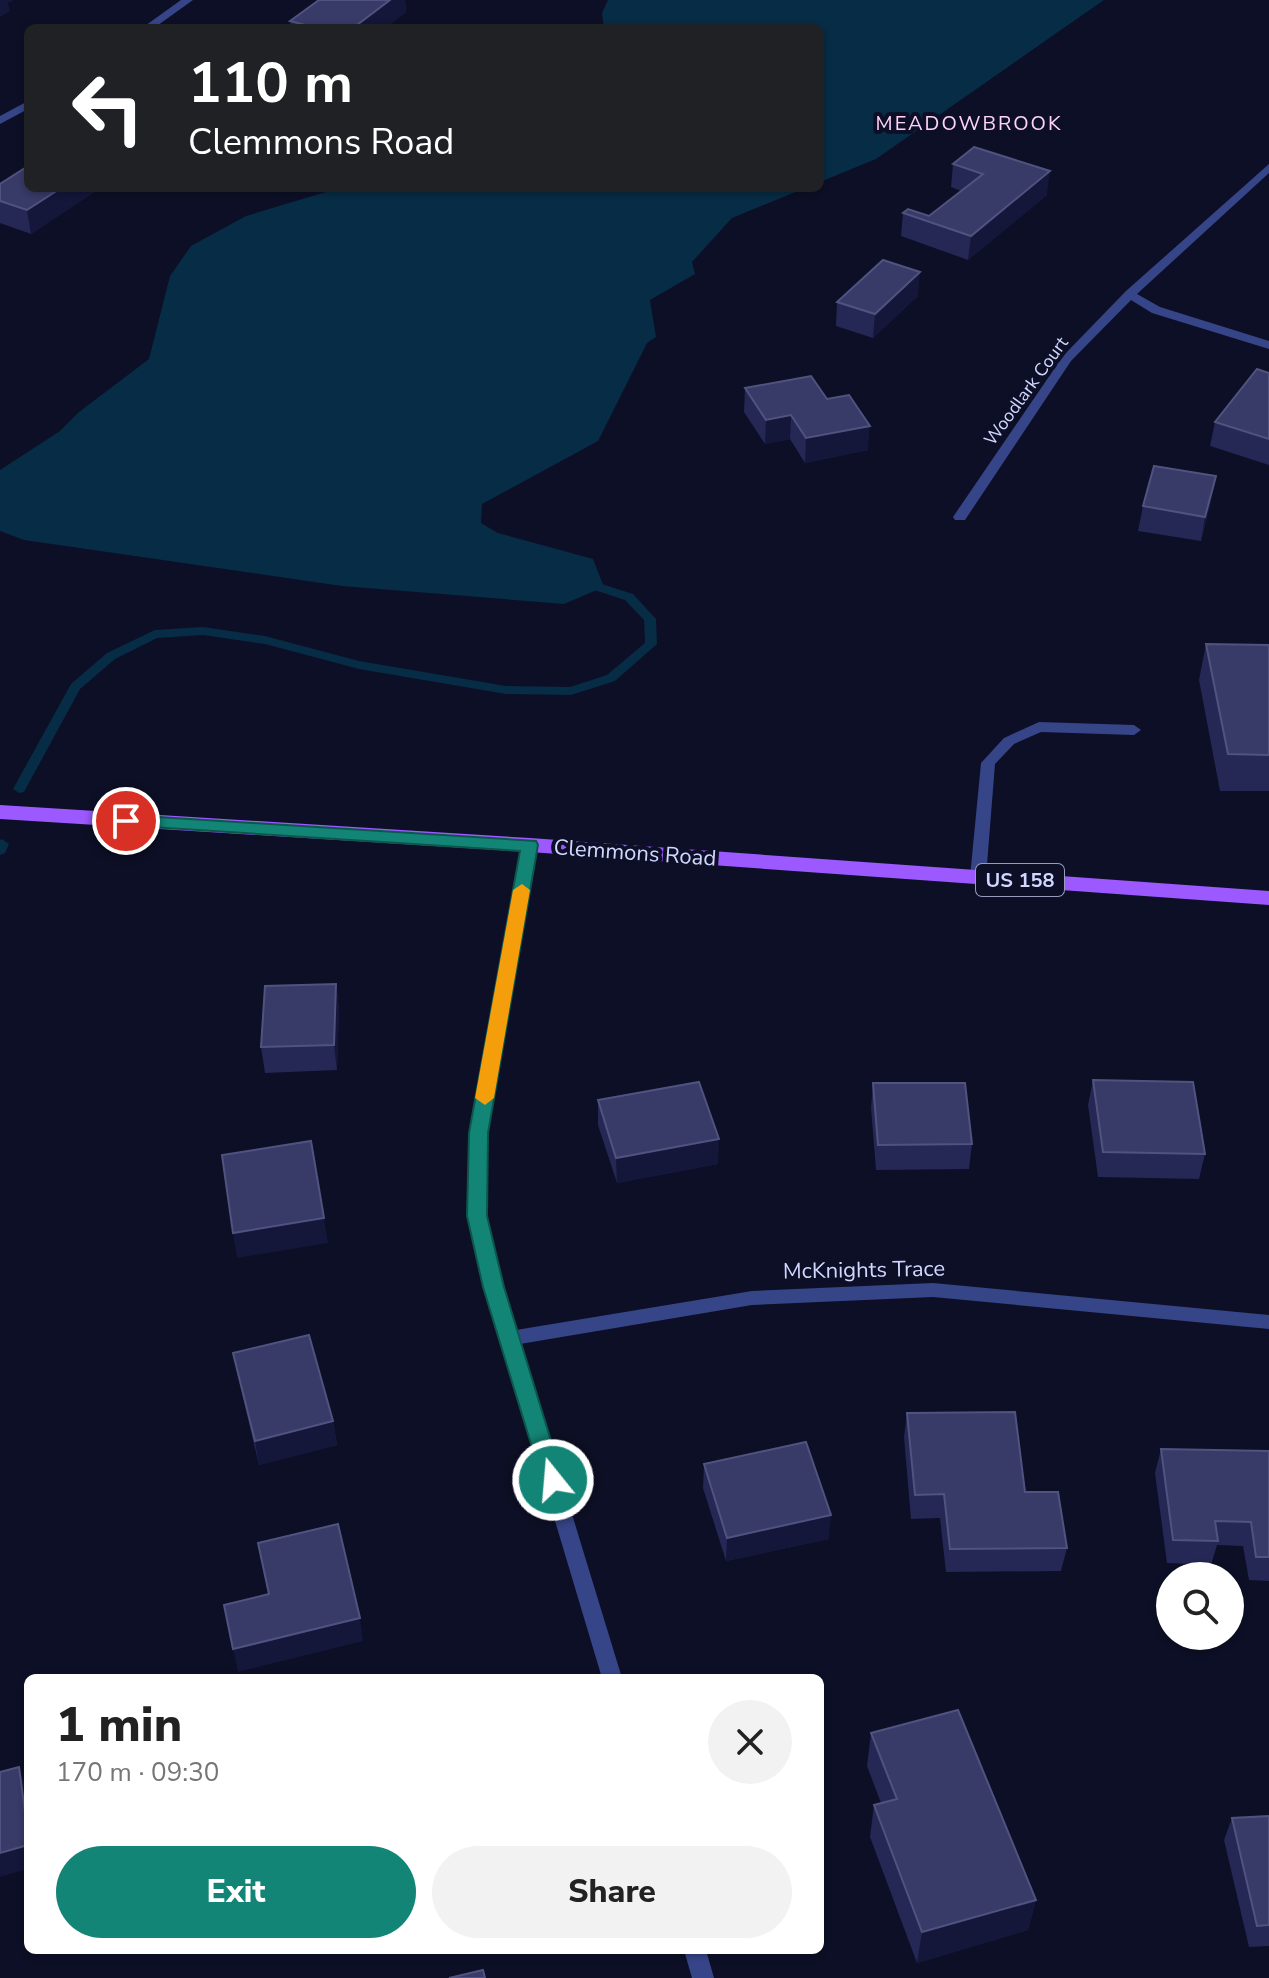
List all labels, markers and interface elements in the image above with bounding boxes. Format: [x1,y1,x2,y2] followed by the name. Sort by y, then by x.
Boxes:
[188,45,353,122] text: 110 m
[56,56,160,160] icon: left
[876,110,1062,137] district label: MEADOWBROOK
[188,118,454,167] text: Clemmons Road
[978,331,1074,450] street label: Woodlark Court
[92,787,160,855] pin
[104,799,148,843] icon: arrive
[553,832,717,874] street label: Clemmons Road
[976,864,1064,896] road number: US 158
[783,1254,945,1286] street label: McKnights Trace
[511,1438,595,1522] position arrow
[1156,1562,1244,1650] map controls
[1156,1562,1244,1650] button: search
[56,1692,182,1758] text: 1 min
[708,1700,792,1784] button: close
[56,1755,219,1790] text: 170 m · 09:30
[56,1846,416,1938] button: Exit
[432,1846,792,1938] button: Share

